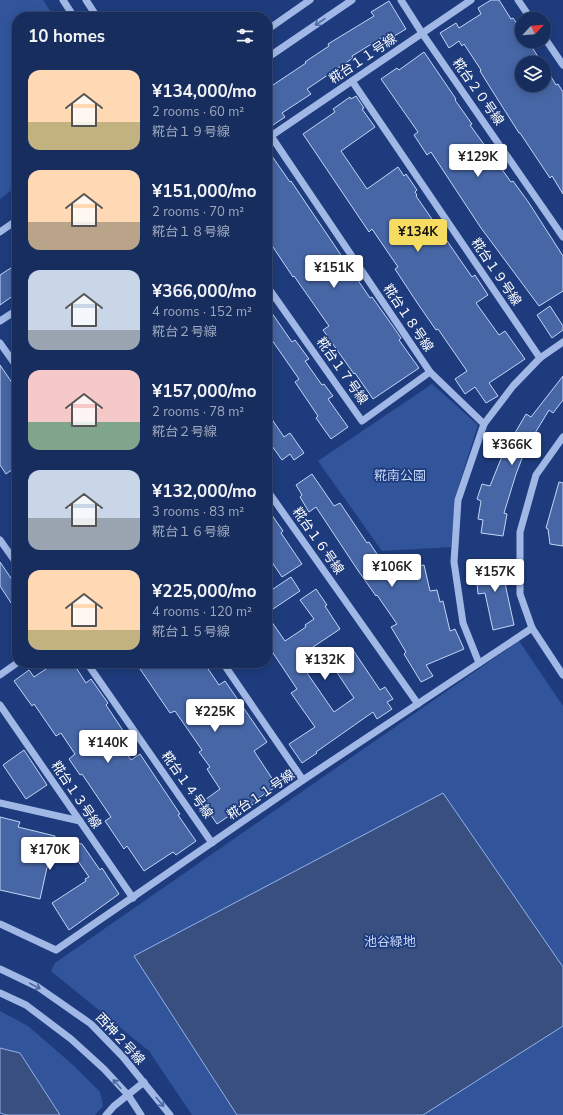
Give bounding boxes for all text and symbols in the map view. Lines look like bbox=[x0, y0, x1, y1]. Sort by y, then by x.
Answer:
north arrow bbox=[515, 12, 551, 48]
map controls bbox=[515, 12, 551, 92]
one-way arrow bbox=[315, 18, 326, 26]
text: 10 homes bbox=[28, 25, 105, 48]
icon: filters bbox=[234, 25, 256, 47]
street label: 糀台１１号線 bbox=[326, 30, 400, 88]
street label: 糀台２０号線 bbox=[448, 55, 508, 129]
button: layers bbox=[515, 56, 551, 92]
text: ¥134,000/mo bbox=[152, 80, 257, 103]
icon: home bbox=[60, 86, 108, 134]
text: 2 rooms · 60 m² bbox=[152, 103, 244, 121]
text: 糀台１９号線 bbox=[152, 123, 230, 141]
pin: ¥129K bbox=[450, 144, 506, 178]
text: ¥129K bbox=[458, 148, 498, 166]
text: ¥151,000/mo bbox=[152, 180, 257, 203]
icon: home bbox=[60, 186, 108, 234]
text: 2 rooms · 70 m² bbox=[152, 203, 244, 221]
pin: ¥134K bbox=[390, 219, 446, 253]
text: 糀台１８号線 bbox=[152, 223, 230, 241]
text: ¥134K bbox=[398, 223, 438, 241]
street label: 糀台１９号線 bbox=[467, 235, 525, 309]
pin: ¥151K bbox=[306, 255, 362, 289]
text: ¥151K bbox=[314, 259, 354, 277]
text: ¥366,000/mo bbox=[152, 280, 257, 303]
street label: 糀台１８号線 bbox=[379, 281, 437, 355]
icon: home bbox=[60, 286, 108, 334]
text: 4 rooms · 152 m² bbox=[152, 303, 252, 321]
text: 糀台２号線 bbox=[152, 323, 217, 341]
street label: 糀台１７号線 bbox=[312, 334, 372, 408]
text: ¥157,000/mo bbox=[152, 380, 257, 403]
icon: home bbox=[60, 386, 108, 434]
text: 2 rooms · 78 m² bbox=[152, 403, 244, 421]
text: 糀台２号線 bbox=[152, 423, 217, 441]
pin: ¥366K bbox=[484, 432, 540, 466]
text: ¥366K bbox=[492, 436, 532, 454]
park label: 糀南公園 bbox=[374, 467, 426, 485]
text: ¥132,000/mo bbox=[152, 480, 257, 503]
icon: home bbox=[60, 486, 108, 534]
text: 3 rooms · 83 m² bbox=[152, 503, 244, 521]
street label: 糀台１６号線 bbox=[288, 504, 348, 578]
text: 糀台１６号線 bbox=[152, 523, 230, 541]
pin: ¥106K bbox=[364, 554, 420, 588]
text: ¥106K bbox=[372, 558, 412, 576]
pin: ¥157K bbox=[467, 559, 523, 593]
text: ¥157K bbox=[475, 563, 515, 581]
text: ¥225,000/mo bbox=[152, 580, 257, 603]
icon: home bbox=[60, 586, 108, 634]
text: 4 rooms · 120 m² bbox=[152, 603, 252, 621]
text: 糀台１５号線 bbox=[152, 623, 230, 641]
pin: ¥132K bbox=[297, 647, 353, 681]
text: ¥132K bbox=[305, 651, 345, 669]
pin: ¥225K bbox=[187, 699, 243, 733]
text: ¥225K bbox=[195, 703, 235, 721]
pin: ¥140K bbox=[80, 730, 136, 764]
text: ¥140K bbox=[88, 734, 128, 752]
street label: 糀台１４号線 bbox=[157, 748, 217, 822]
street label: 糀台１３号線 bbox=[47, 758, 105, 832]
street label: 糀台１１号線 bbox=[224, 766, 298, 824]
pin: ¥170K bbox=[22, 837, 78, 871]
text: ¥170K bbox=[30, 841, 70, 859]
park label: 池谷緑地 bbox=[364, 933, 416, 951]
one-way arrow bbox=[29, 983, 41, 990]
street label: 西神２号線 bbox=[91, 1009, 149, 1069]
one-way arrow bbox=[113, 1079, 122, 1089]
one-way arrow bbox=[156, 1096, 165, 1107]

